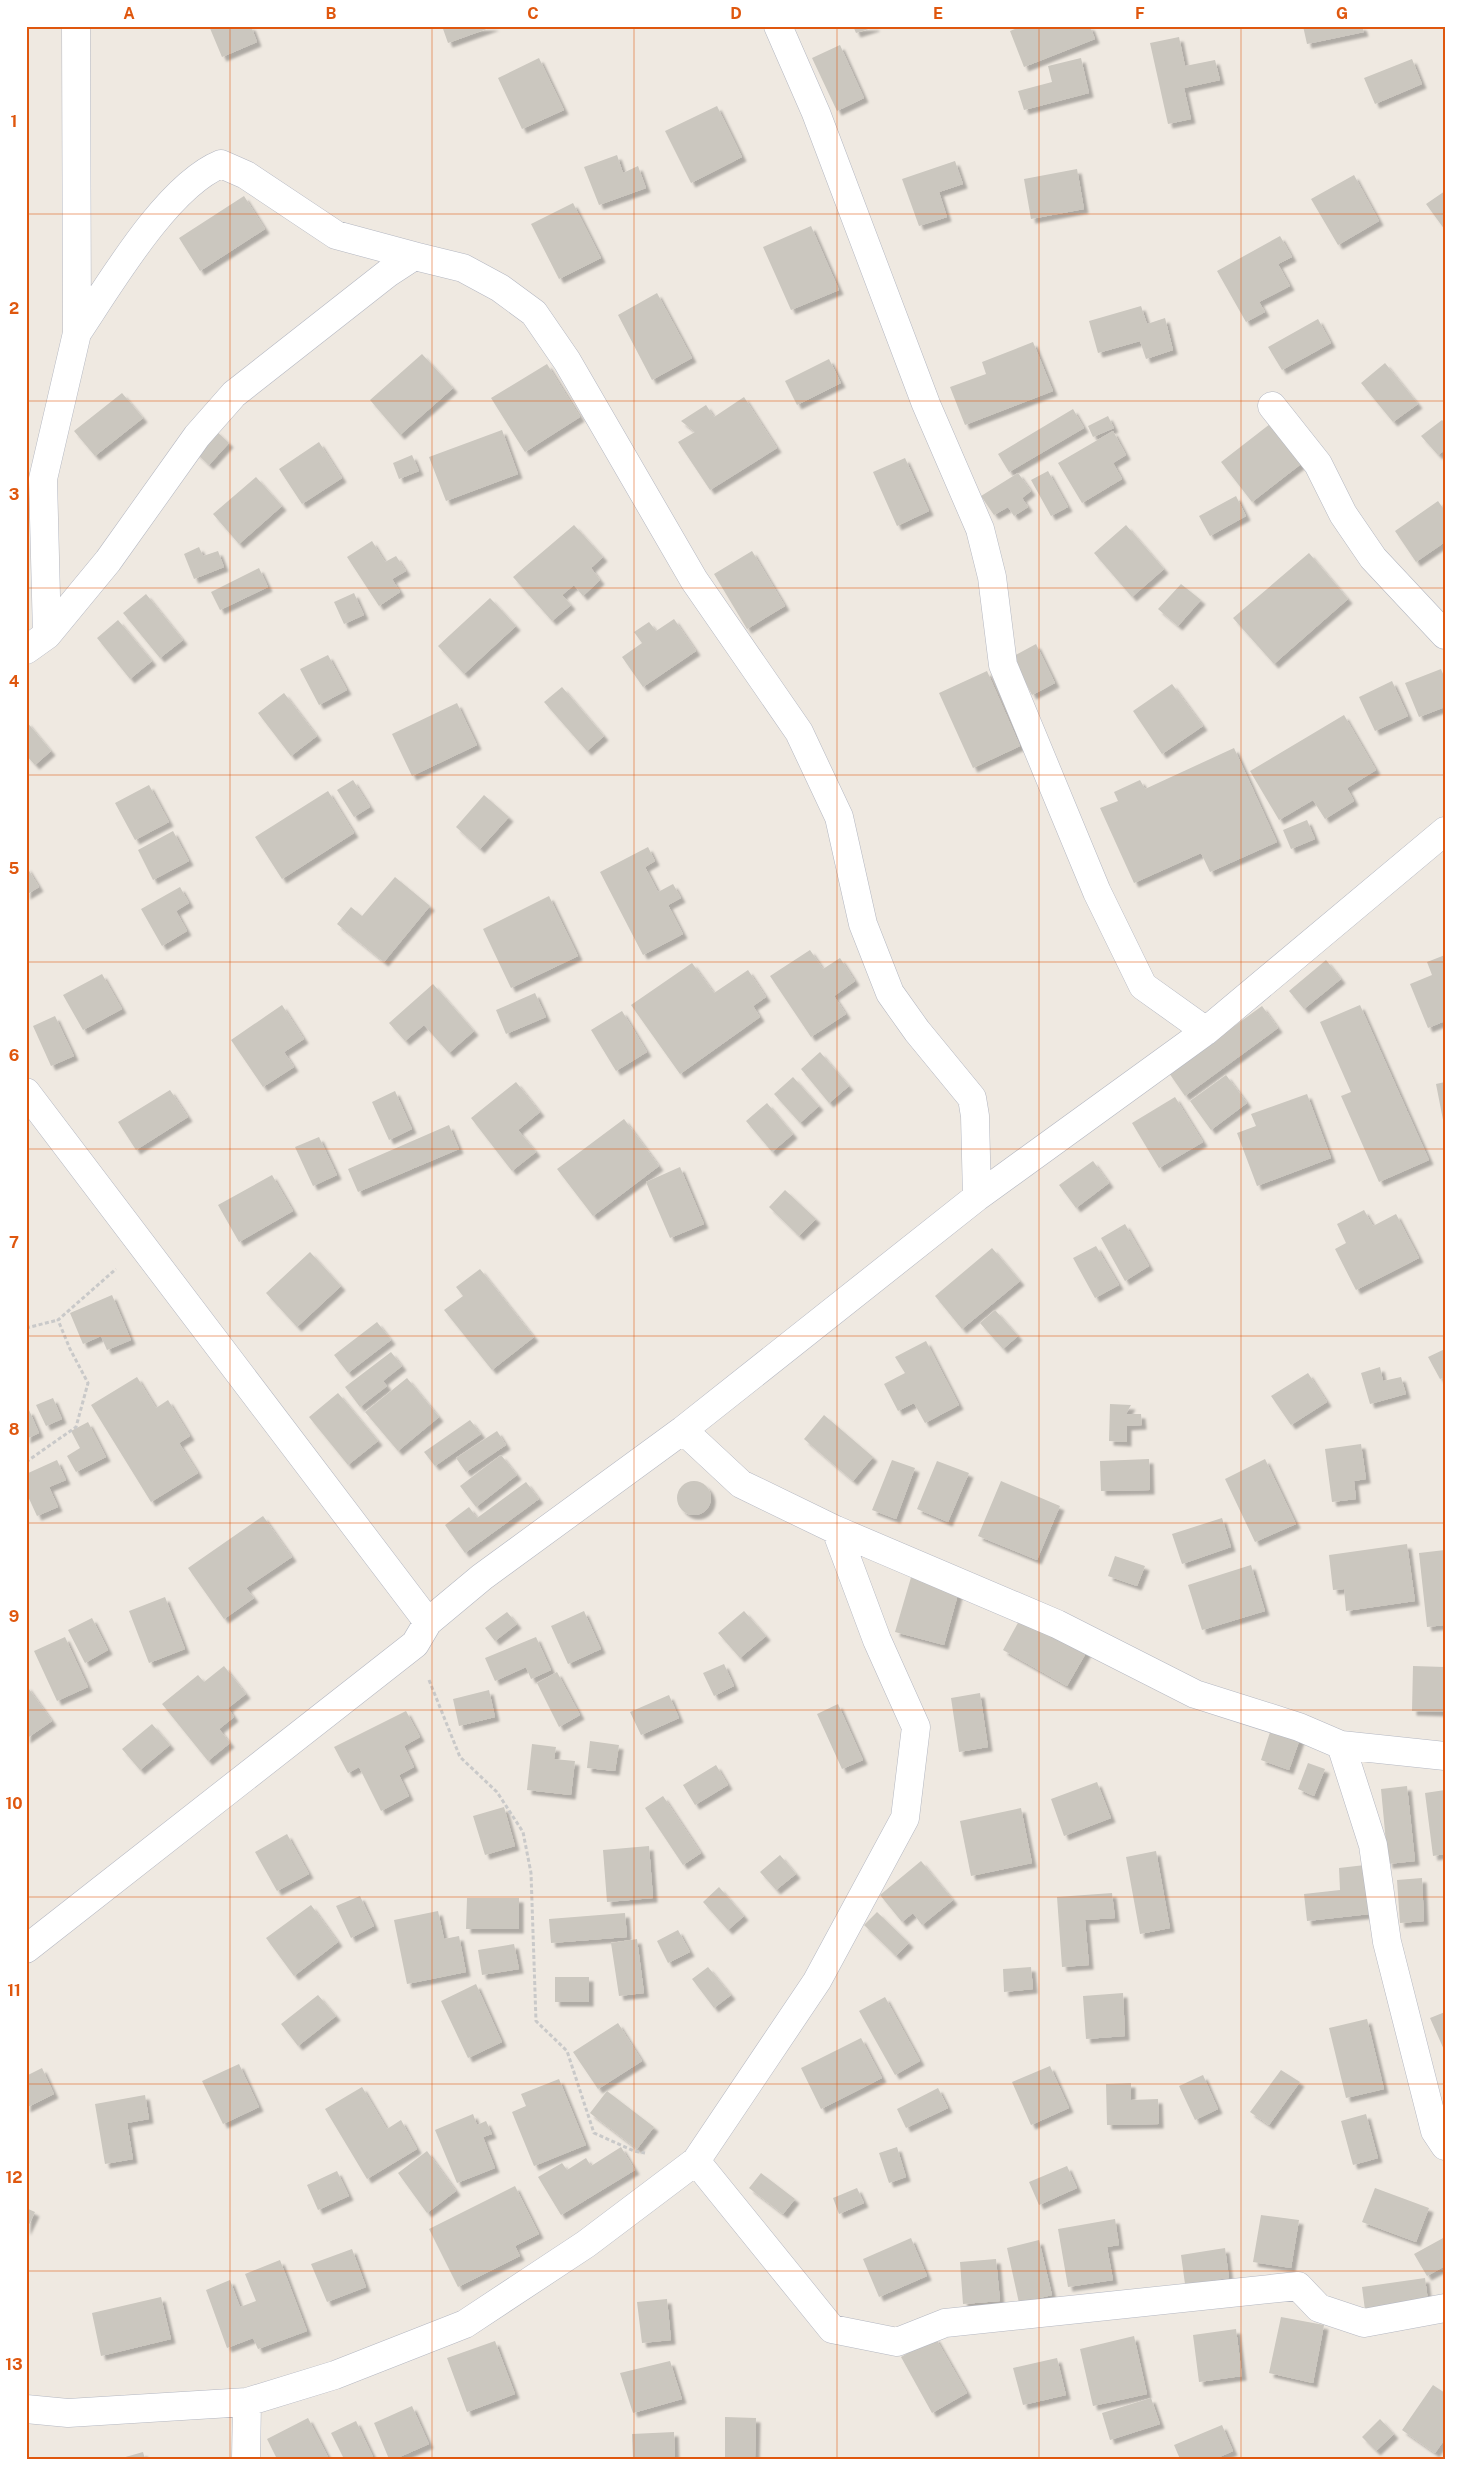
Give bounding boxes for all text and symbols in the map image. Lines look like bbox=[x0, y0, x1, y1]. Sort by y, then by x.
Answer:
text: A bbox=[123, 4, 135, 23]
text: B bbox=[326, 4, 337, 23]
text: C bbox=[527, 4, 539, 23]
text: D bbox=[730, 4, 742, 23]
text: E bbox=[933, 4, 943, 23]
text: F bbox=[1135, 4, 1145, 23]
text: G bbox=[1336, 4, 1348, 23]
text: 1 bbox=[11, 112, 17, 131]
text: 2 bbox=[9, 299, 19, 318]
text: 3 bbox=[9, 485, 19, 504]
text: 4 bbox=[9, 672, 20, 691]
text: 5 bbox=[9, 859, 20, 878]
text: 6 bbox=[9, 1046, 19, 1065]
text: 7 bbox=[9, 1233, 19, 1252]
text: 8 bbox=[9, 1420, 20, 1439]
text: 9 bbox=[9, 1607, 19, 1626]
text: 10 bbox=[5, 1794, 23, 1813]
text: 11 bbox=[7, 1981, 21, 2000]
text: 12 bbox=[5, 2168, 23, 2187]
text: 13 bbox=[5, 2355, 23, 2374]

